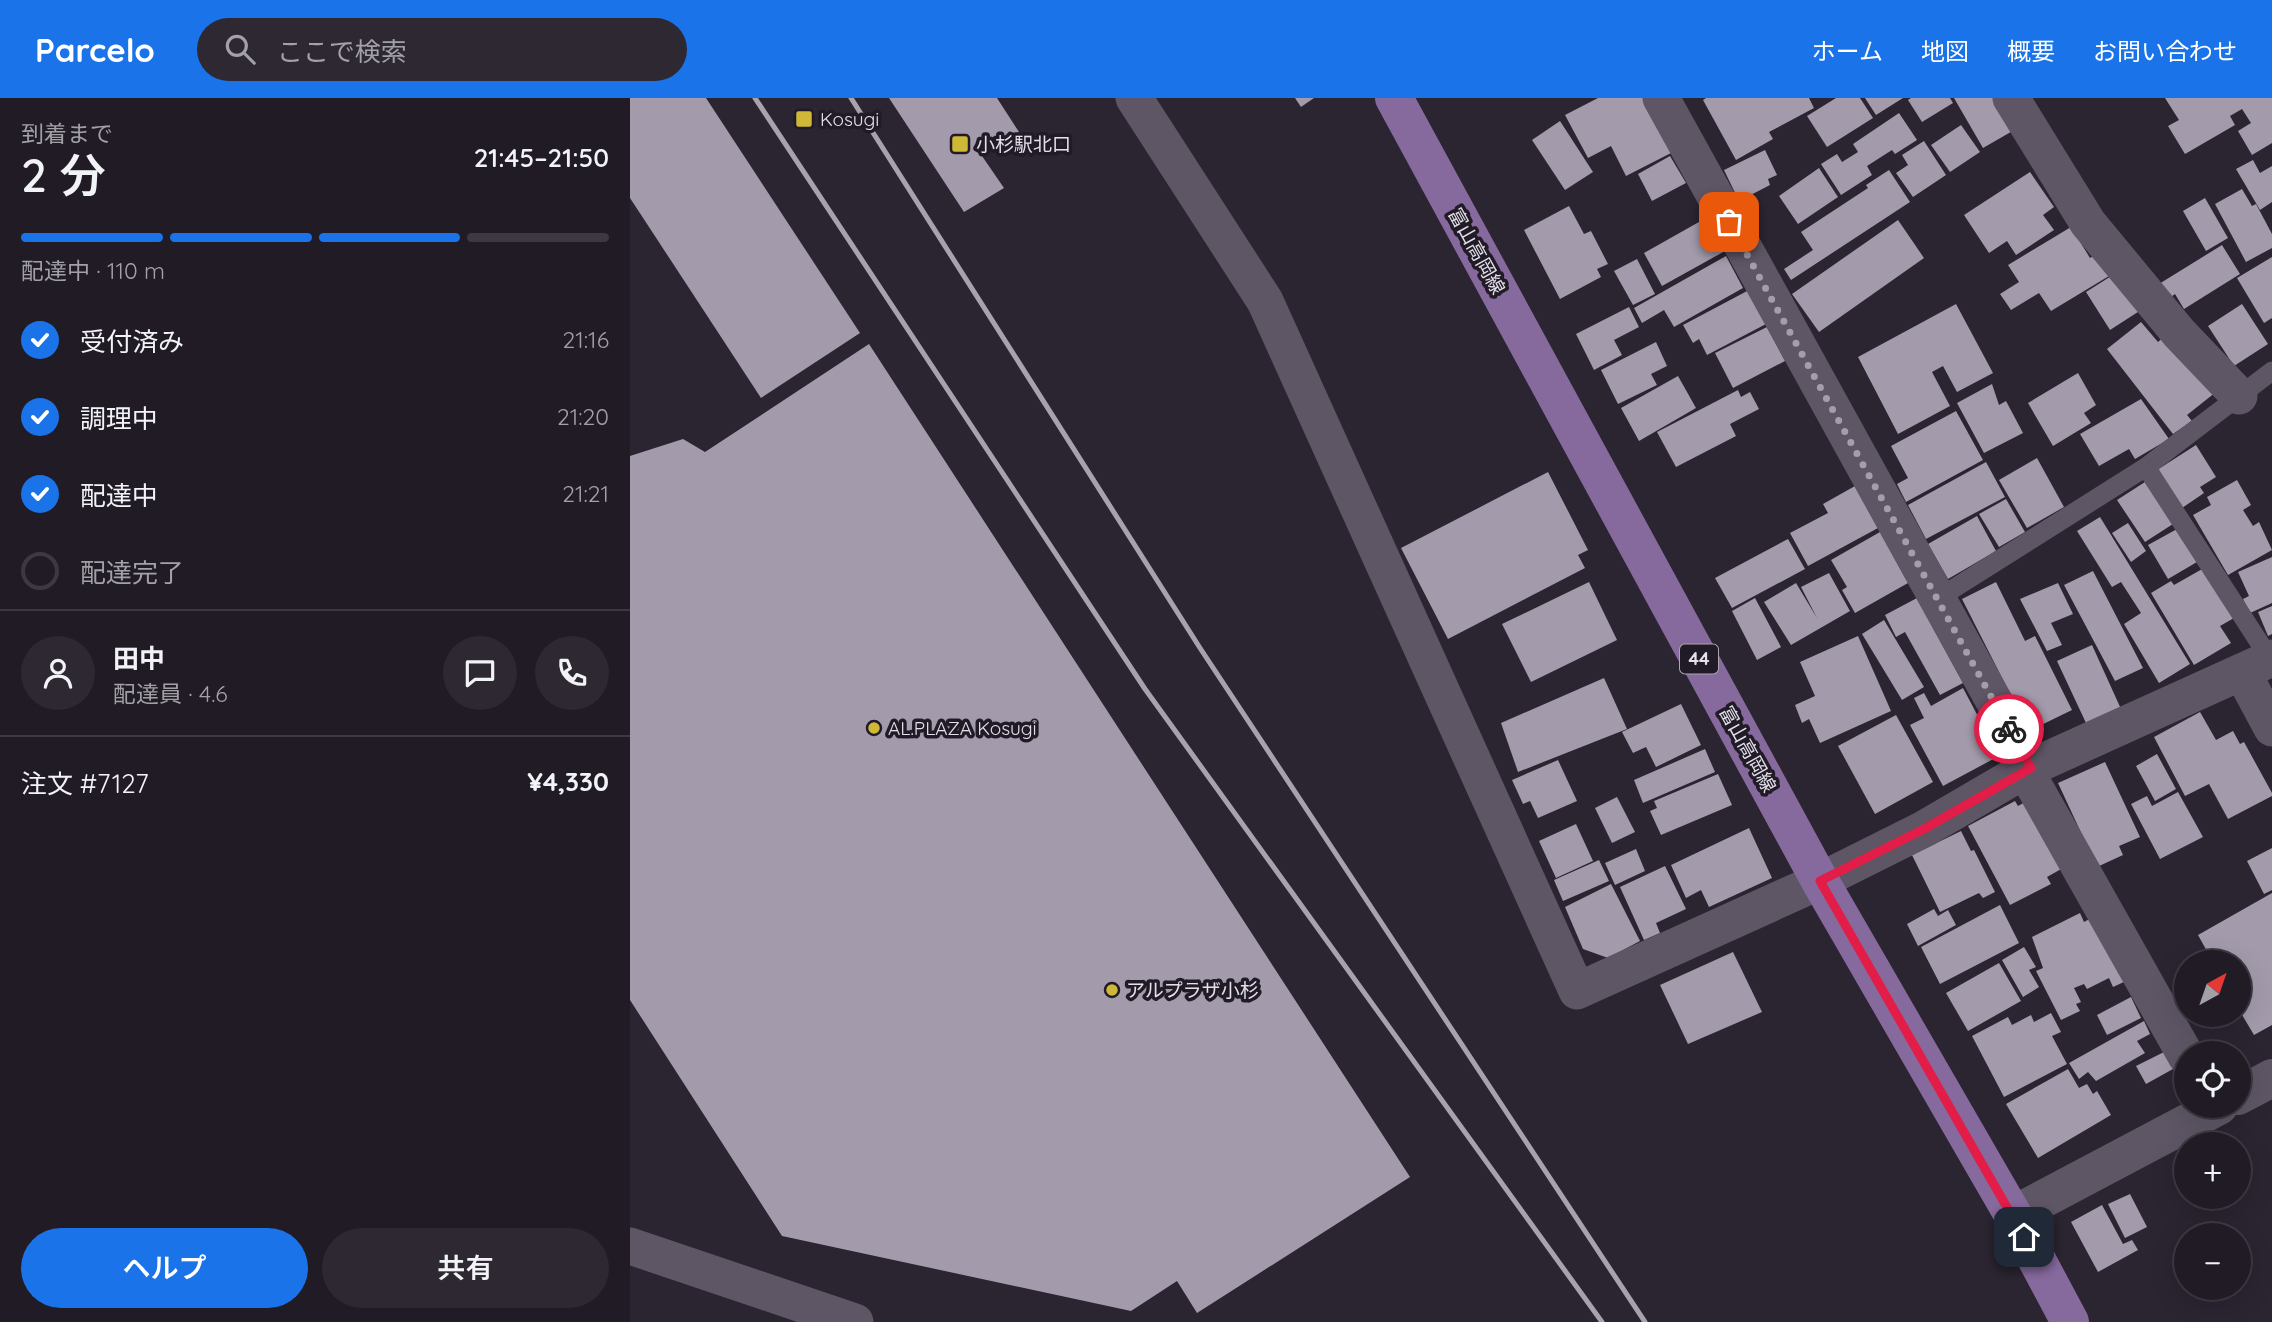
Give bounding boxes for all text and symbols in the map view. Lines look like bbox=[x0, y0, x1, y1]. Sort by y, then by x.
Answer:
search box bbox=[197, 18, 687, 81]
text: Parcelo bbox=[35, 29, 155, 70]
icon: search bbox=[221, 30, 259, 68]
text: ここで検索 bbox=[277, 35, 407, 68]
text: ホーム bbox=[1812, 36, 1883, 66]
text: 地図 bbox=[1921, 36, 1969, 66]
text: 概要 bbox=[2007, 36, 2055, 66]
text: お問い合わせ bbox=[2093, 36, 2237, 66]
place label: Kosugi bbox=[820, 107, 879, 131]
marker: Kosugi bbox=[794, 109, 814, 129]
text: 到着まで bbox=[21, 119, 113, 148]
place label: 小杉駅北口 bbox=[976, 132, 1071, 156]
marker: 小杉駅北口 bbox=[950, 134, 970, 154]
text: 21:45–21:50 bbox=[474, 141, 609, 174]
text: 2 分 bbox=[21, 146, 106, 204]
pin bbox=[1699, 192, 1759, 252]
icon: bag bbox=[1710, 203, 1748, 241]
street label: 富山高岡線 bbox=[1443, 204, 1511, 298]
text: 配達中 · 110 m bbox=[21, 256, 165, 285]
icon: check bbox=[21, 321, 59, 359]
text: 受付済み bbox=[80, 325, 184, 358]
text: 21:16 bbox=[563, 325, 609, 354]
icon: check bbox=[21, 398, 59, 436]
text: 調理中 bbox=[80, 402, 158, 435]
text: 21:20 bbox=[557, 402, 609, 431]
icon: check bbox=[21, 475, 59, 513]
text: 配達中 bbox=[80, 479, 158, 512]
text: 21:21 bbox=[562, 479, 609, 508]
text: 配達完了 bbox=[80, 556, 184, 589]
button: person bbox=[21, 636, 95, 710]
button: chat bbox=[443, 636, 517, 710]
button: phone bbox=[535, 636, 609, 710]
text: 田中 bbox=[113, 642, 165, 675]
road number: 44 bbox=[1680, 644, 1718, 674]
text: 配達員 · 4.6 bbox=[113, 679, 228, 708]
courier bbox=[1974, 694, 2044, 764]
street label: 富山高岡線 bbox=[1714, 702, 1782, 796]
icon: bike bbox=[1990, 710, 2028, 748]
place label: AL.PLAZA Kosugi bbox=[888, 716, 1037, 740]
marker: AL.PLAZA Kosugi bbox=[866, 720, 882, 736]
text: ¥4,330 bbox=[527, 765, 609, 798]
text: 注文 #7127 bbox=[21, 767, 149, 800]
north arrow bbox=[2174, 950, 2250, 1027]
map controls bbox=[2174, 950, 2251, 1300]
place label: アルプラザ小杉 bbox=[1126, 978, 1259, 1002]
marker: アルプラザ小杉 bbox=[1104, 982, 1120, 998]
button: locate bbox=[2174, 1041, 2251, 1118]
button: + bbox=[2174, 1132, 2251, 1209]
pin bbox=[1994, 1207, 2054, 1267]
icon: home bbox=[2005, 1218, 2043, 1256]
button: − bbox=[2174, 1223, 2251, 1300]
button: ヘルプ bbox=[21, 1228, 308, 1308]
button: 共有 bbox=[322, 1228, 609, 1308]

